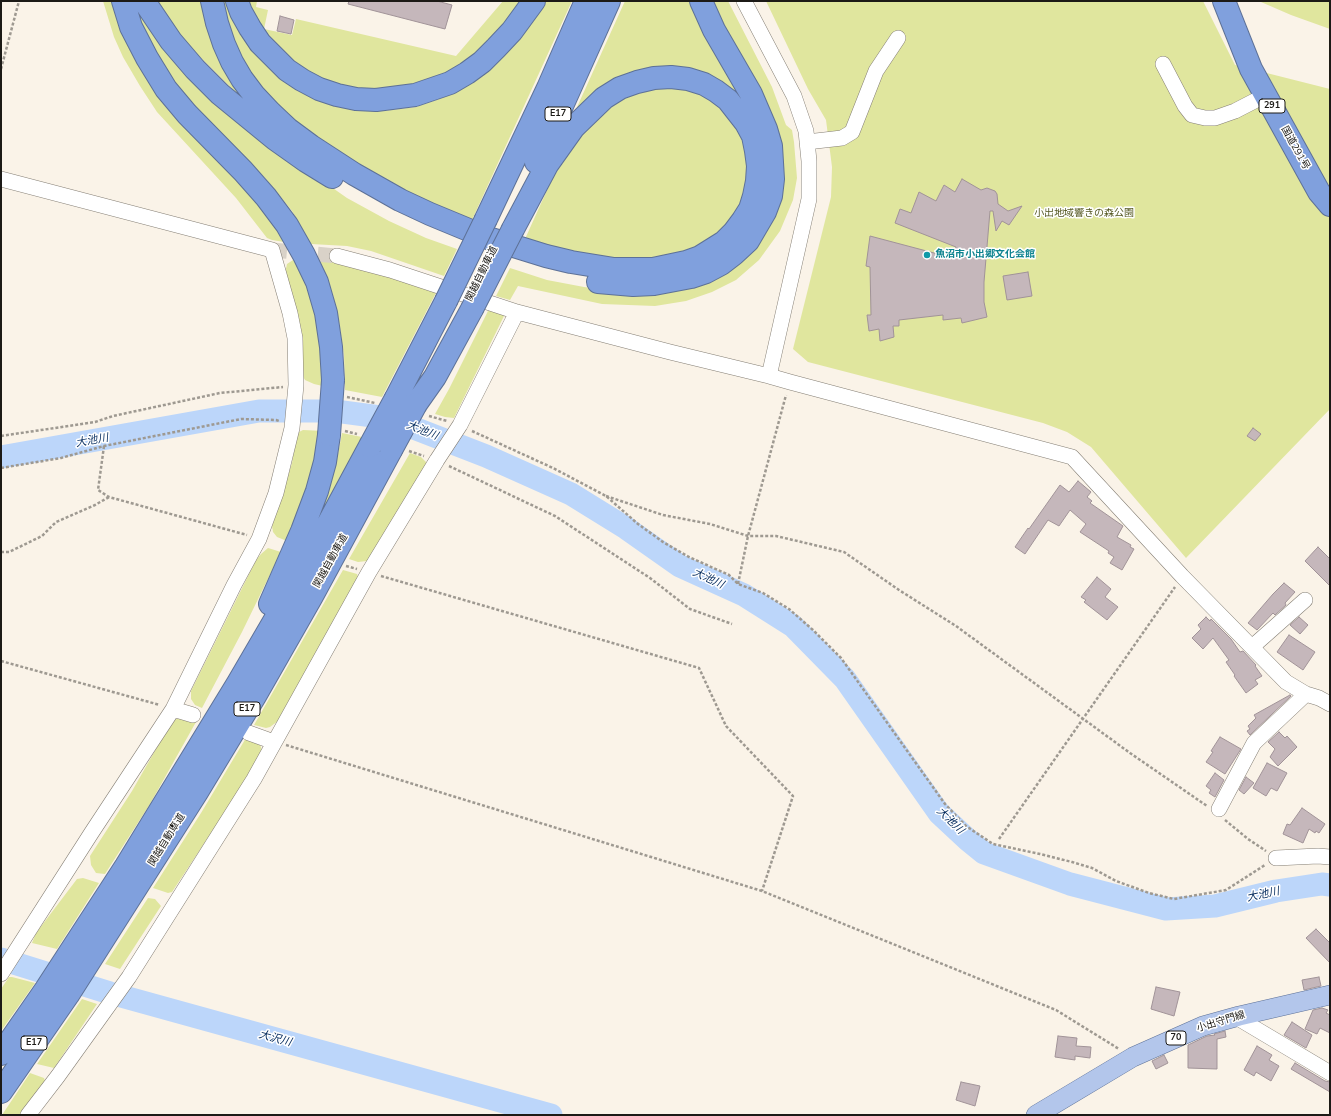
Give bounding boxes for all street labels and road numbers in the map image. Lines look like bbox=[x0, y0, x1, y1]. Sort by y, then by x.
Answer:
road number: 291 bbox=[1259, 99, 1285, 113]
road number: E17 bbox=[545, 107, 571, 121]
street label: 国道291号 bbox=[1278, 124, 1312, 172]
street label: 関越自動車道 bbox=[463, 244, 501, 304]
street label: 関越自動車道 bbox=[311, 532, 351, 590]
road number: E17 bbox=[234, 702, 260, 716]
street label: 関越自動車道 bbox=[146, 811, 188, 869]
street label: 小出守門線 bbox=[1195, 1009, 1247, 1035]
road number: 70 bbox=[1166, 1031, 1186, 1045]
road number: E17 bbox=[21, 1036, 47, 1050]

